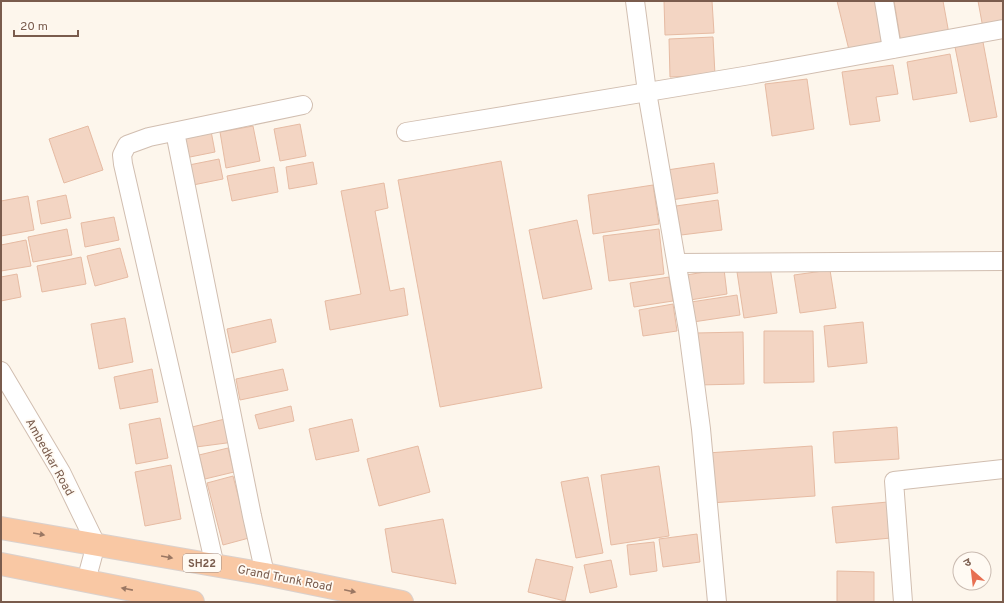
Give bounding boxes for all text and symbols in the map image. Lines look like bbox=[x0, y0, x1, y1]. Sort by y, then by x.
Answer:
scale bar bbox=[14, 12, 78, 38]
text: 20 m bbox=[20, 19, 48, 35]
street label: Ambedkar Road bbox=[21, 416, 77, 499]
one-way arrow bbox=[33, 532, 46, 538]
north arrow bbox=[952, 551, 992, 591]
one-way arrow bbox=[161, 554, 174, 560]
road number: SH22 bbox=[183, 554, 221, 572]
text: उ bbox=[962, 555, 974, 571]
street label: Grand Trunk Road bbox=[236, 562, 334, 596]
one-way arrow bbox=[121, 586, 134, 592]
one-way arrow bbox=[344, 589, 356, 595]

